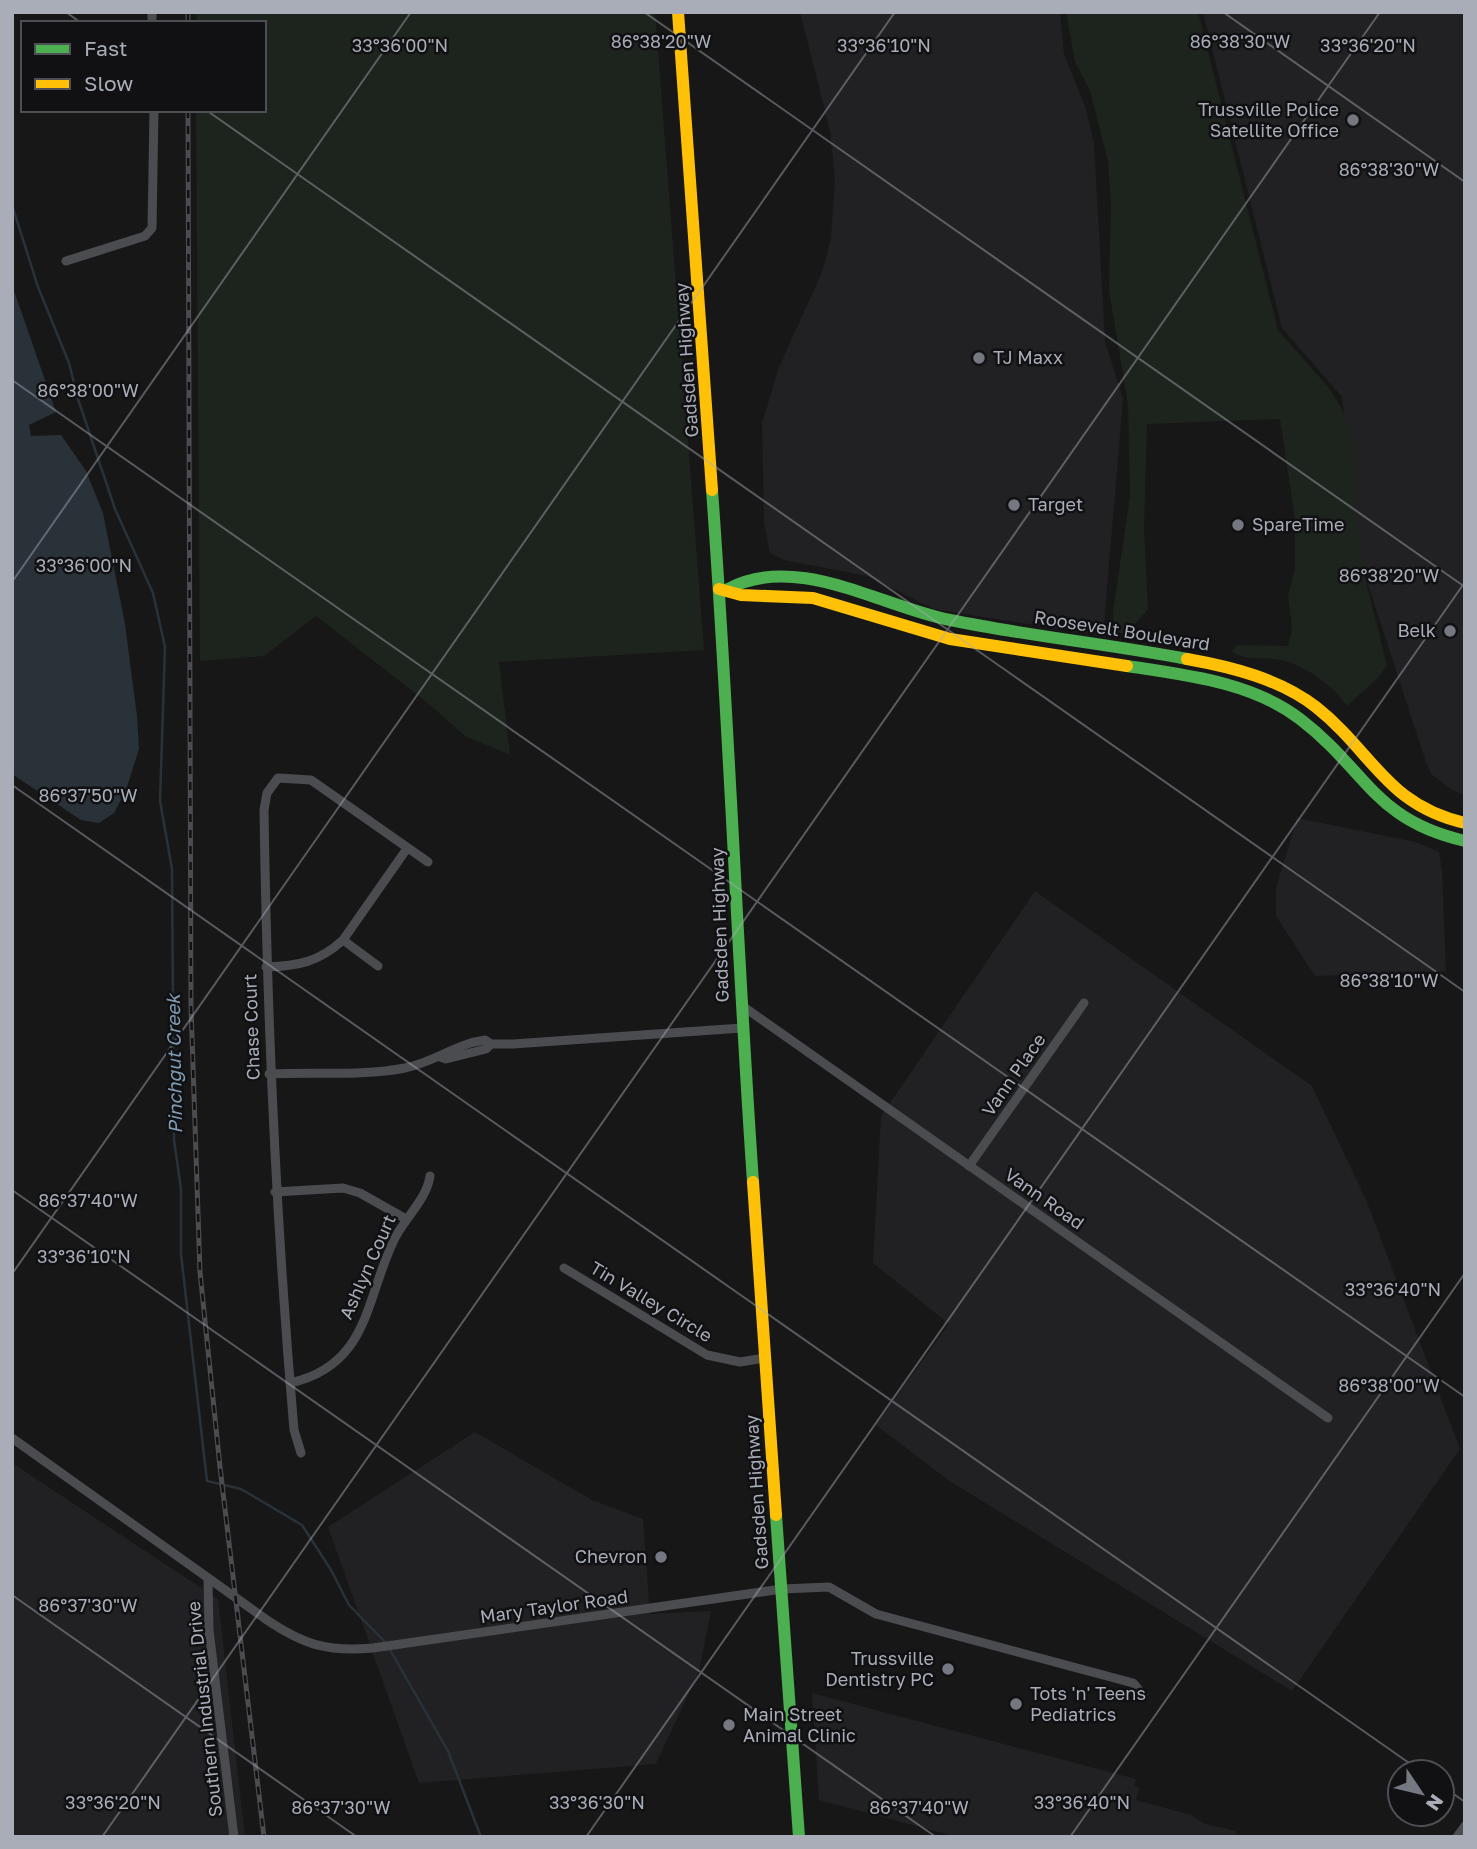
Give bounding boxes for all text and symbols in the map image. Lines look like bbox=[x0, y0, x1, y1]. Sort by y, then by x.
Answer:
legend bbox=[21, 21, 266, 112]
text: 86°38'20"W bbox=[611, 30, 711, 52]
text: 86°38'30"W bbox=[1190, 30, 1290, 52]
text: 33°36'00"N bbox=[352, 34, 448, 56]
text: 33°36'10"N bbox=[837, 34, 931, 56]
text: 33°36'20"N bbox=[1320, 34, 1416, 56]
text: Fast bbox=[84, 35, 127, 61]
text: Slow bbox=[84, 70, 133, 96]
place label: Trussville Police Satellite Office bbox=[1198, 98, 1339, 141]
marker: Trussville Police Satellite Office bbox=[1345, 112, 1361, 128]
text: 86°38'30"W bbox=[1339, 158, 1439, 180]
street label: Gadsden Highway bbox=[670, 282, 702, 438]
place label: TJ Maxx bbox=[993, 346, 1063, 368]
marker: TJ Maxx bbox=[971, 350, 987, 366]
text: 86°38'00"W bbox=[37, 379, 139, 401]
place label: Target bbox=[1028, 493, 1083, 515]
marker: Target bbox=[1006, 497, 1022, 513]
place label: SpareTime bbox=[1252, 513, 1344, 535]
marker: SpareTime bbox=[1230, 517, 1246, 533]
text: 33°36'00"N bbox=[36, 554, 132, 576]
text: 86°38'20"W bbox=[1339, 564, 1439, 586]
street label: Roosevelt Boulevard bbox=[1033, 605, 1212, 655]
place label: Belk bbox=[1398, 619, 1436, 641]
marker: Belk bbox=[1442, 623, 1458, 639]
text: 86°37'50"W bbox=[38, 784, 138, 806]
street label: Gadsden Highway bbox=[705, 847, 733, 1003]
text: 86°38'10"W bbox=[1340, 969, 1438, 991]
street label: Chase Court bbox=[238, 973, 264, 1081]
water label: Pinchgut Creek bbox=[161, 992, 186, 1134]
street label: Vann Place bbox=[977, 1029, 1050, 1120]
street label: Vann Road bbox=[1001, 1163, 1089, 1234]
text: 86°37'40"W bbox=[38, 1189, 138, 1211]
street label: Ashlyn Court bbox=[334, 1211, 400, 1322]
text: 33°36'10"N bbox=[37, 1245, 131, 1267]
street label: Tin Valley Circle bbox=[587, 1256, 717, 1346]
text: 33°36'40"N bbox=[1345, 1278, 1441, 1300]
text: 86°38'00"W bbox=[1338, 1374, 1440, 1396]
street label: Gadsden Highway bbox=[740, 1414, 772, 1570]
place label: Chevron bbox=[575, 1545, 647, 1567]
marker: Chevron bbox=[653, 1549, 669, 1565]
street label: Mary Taylor Road bbox=[478, 1585, 629, 1627]
text: 86°37'30"W bbox=[38, 1594, 138, 1616]
street label: Southern Industrial Drive bbox=[182, 1600, 226, 1818]
place label: Trussville Dentistry PC bbox=[825, 1647, 934, 1690]
marker: Trussville Dentistry PC bbox=[940, 1661, 956, 1677]
place label: Tots 'n' Teens Pediatrics bbox=[1030, 1682, 1146, 1725]
marker: Tots 'n' Teens Pediatrics bbox=[1008, 1696, 1024, 1712]
place label: Main Street Animal Clinic bbox=[743, 1703, 856, 1746]
marker: Main Street Animal Clinic bbox=[721, 1717, 737, 1733]
north arrow bbox=[1386, 1758, 1456, 1828]
text: 33°36'20"N bbox=[65, 1791, 161, 1813]
text: 33°36'30"N bbox=[549, 1791, 645, 1813]
text: 33°36'40"N bbox=[1034, 1791, 1130, 1813]
text: N bbox=[1422, 1791, 1449, 1816]
text: 86°37'30"W bbox=[291, 1796, 391, 1818]
text: 86°37'40"W bbox=[869, 1796, 969, 1818]

